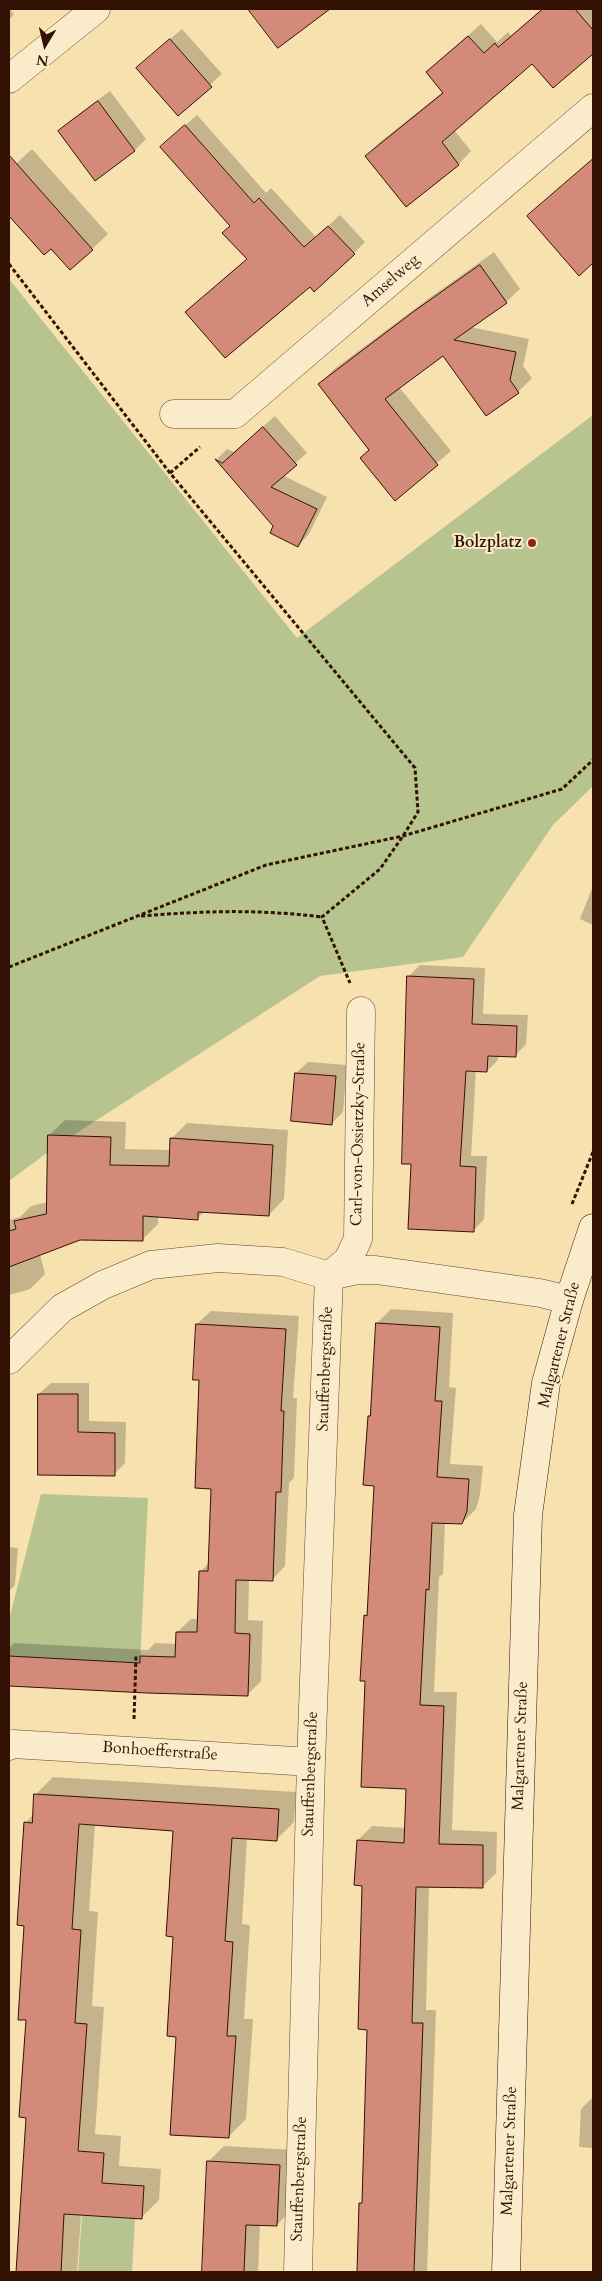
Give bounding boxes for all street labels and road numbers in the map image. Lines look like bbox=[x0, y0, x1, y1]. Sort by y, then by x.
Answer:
street label: Amselweg bbox=[358, 251, 424, 311]
street label: Carl-von-Ossietzky-Straße bbox=[348, 1042, 370, 1226]
street label: Malgartener Straße bbox=[535, 1280, 585, 1410]
street label: Stauffenbergstraße bbox=[314, 1306, 338, 1432]
street label: Malgartener Straße bbox=[509, 1681, 533, 1811]
street label: Stauffenbergstraße bbox=[299, 1711, 323, 1837]
street label: Bonhoefferstraße bbox=[101, 1738, 219, 1766]
street label: Malgartener Straße bbox=[498, 2086, 522, 2216]
street label: Stauffenbergstraße bbox=[288, 2116, 312, 2242]

